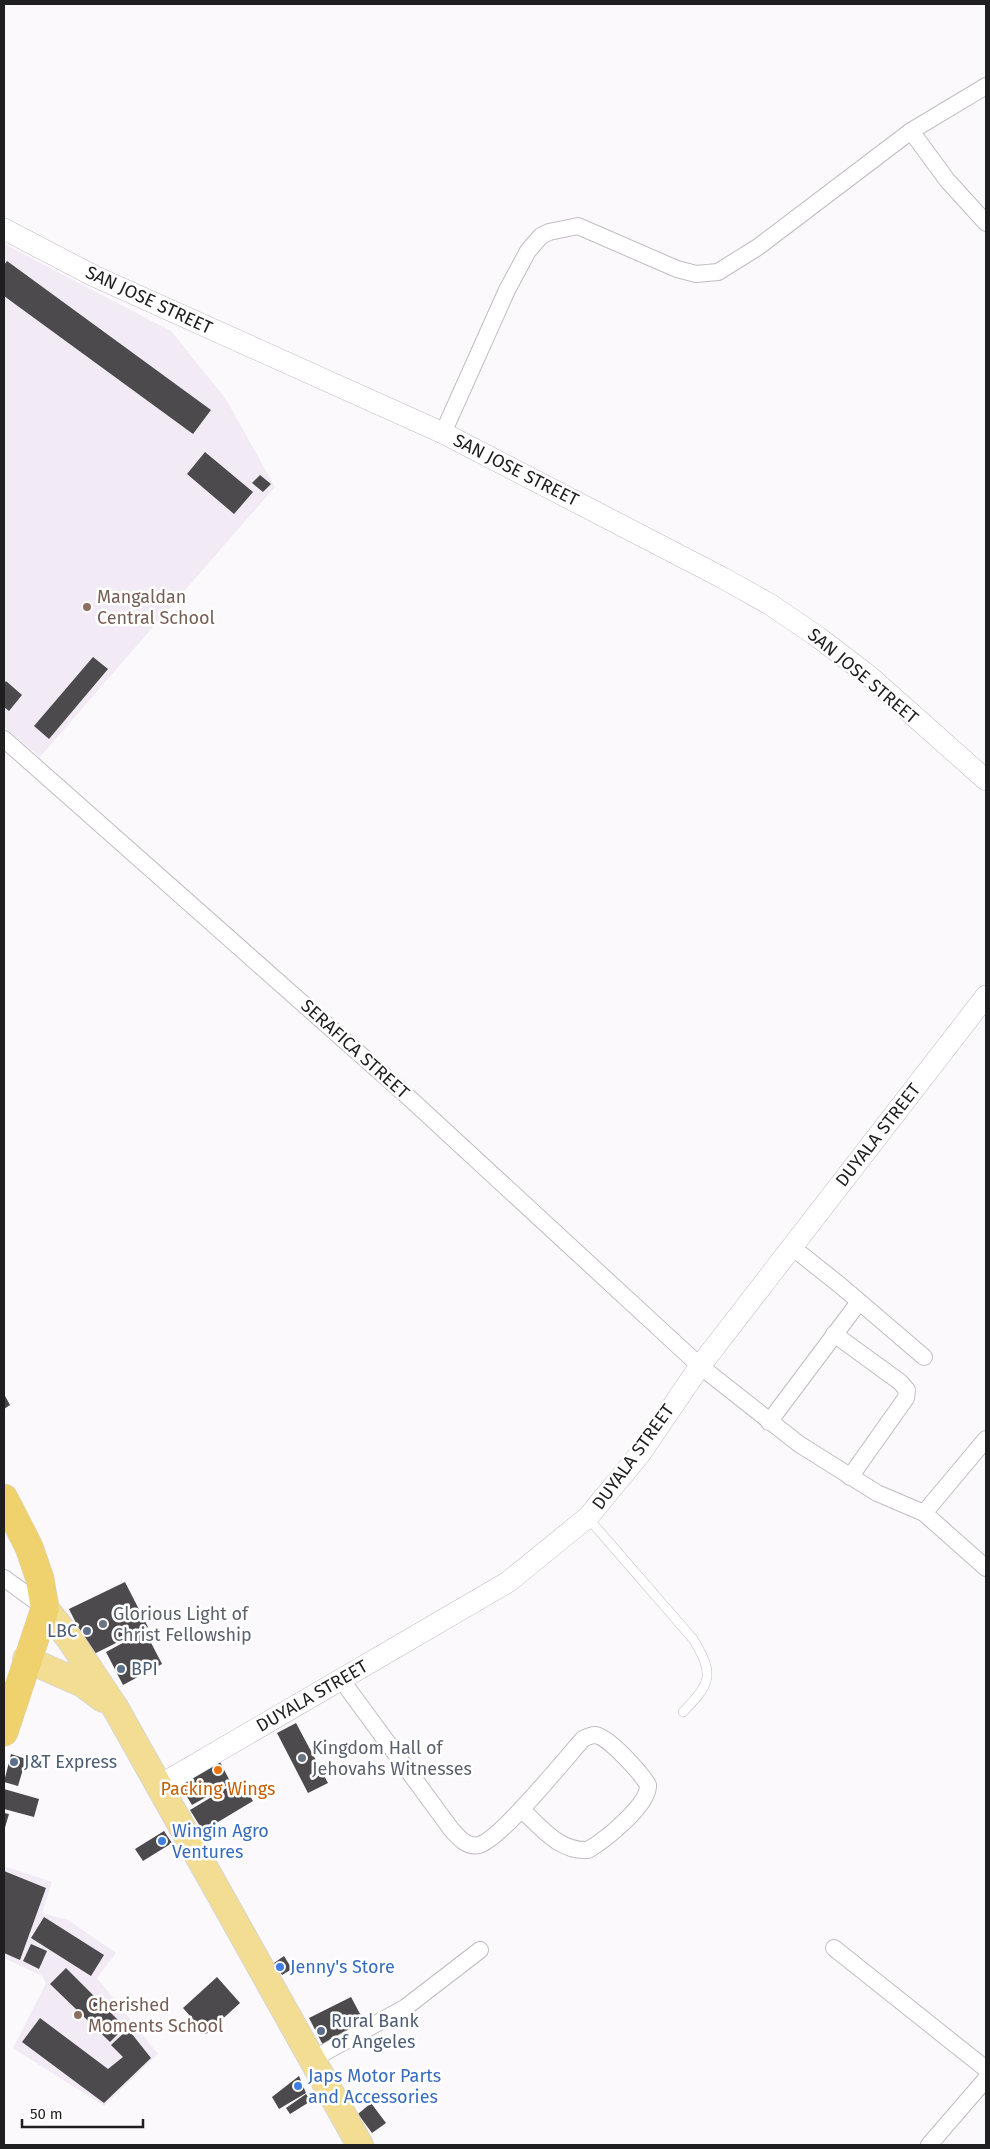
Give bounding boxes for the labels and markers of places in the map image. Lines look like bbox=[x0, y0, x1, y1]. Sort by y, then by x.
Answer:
place label: Mangaldan Central School bbox=[97, 586, 215, 629]
marker: Mangaldan Central School bbox=[81, 601, 93, 613]
place label: Glorious Light of Christ Fellowship bbox=[113, 1603, 252, 1646]
marker: Glorious Light of Christ Fellowship bbox=[97, 1618, 109, 1630]
place label: LBC bbox=[47, 1620, 77, 1642]
marker: LBC bbox=[81, 1625, 93, 1637]
place label: BPI bbox=[131, 1658, 158, 1680]
marker: BPI bbox=[115, 1663, 127, 1675]
place label: Kingdom Hall of Jehovahs Witnesses bbox=[312, 1737, 472, 1780]
place label: J&T Express bbox=[24, 1751, 117, 1773]
marker: Kingdom Hall of Jehovahs Witnesses bbox=[296, 1752, 308, 1764]
marker: J&T Express bbox=[8, 1756, 20, 1768]
marker: Packing Wings bbox=[212, 1764, 224, 1776]
place label: Packing Wings bbox=[161, 1778, 275, 1800]
place label: Wingin Agro Ventures bbox=[172, 1820, 269, 1863]
marker: Wingin Agro Ventures bbox=[156, 1835, 168, 1847]
place label: Jenny's Store bbox=[290, 1956, 395, 1978]
marker: Jenny's Store bbox=[274, 1961, 286, 1973]
place label: Cherished Moments School bbox=[88, 1994, 223, 2037]
marker: Cherished Moments School bbox=[72, 2009, 84, 2021]
place label: Rural Bank of Angeles bbox=[331, 2010, 420, 2053]
marker: Rural Bank of Angeles bbox=[315, 2025, 327, 2037]
place label: Japs Motor Parts and Accessories bbox=[308, 2065, 441, 2108]
marker: Japs Motor Parts and Accessories bbox=[292, 2080, 304, 2092]

